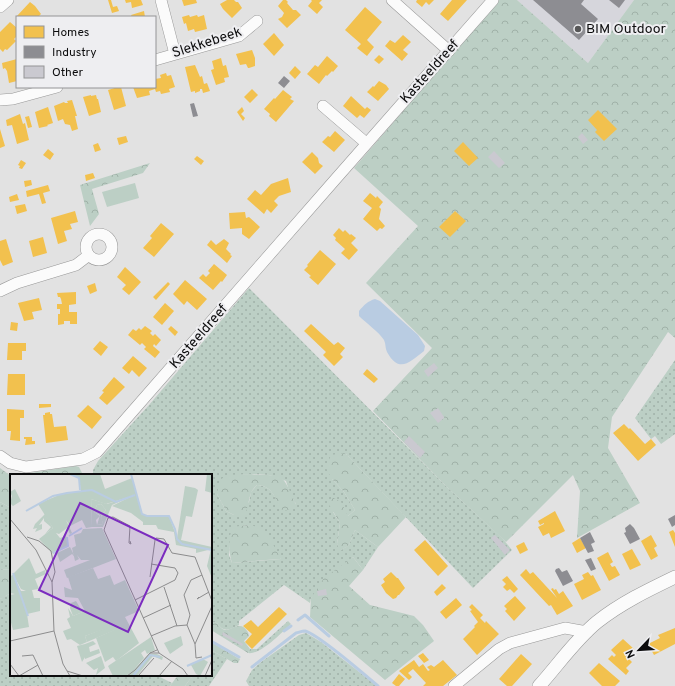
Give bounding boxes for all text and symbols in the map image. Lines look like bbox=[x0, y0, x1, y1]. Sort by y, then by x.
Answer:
legend bbox=[16, 16, 156, 88]
place label: BIM Outdoor bbox=[586, 21, 666, 38]
street label: Slekkebeek bbox=[170, 24, 244, 62]
marker: BIM Outdoor bbox=[573, 24, 583, 34]
text: Homes bbox=[52, 25, 89, 41]
street label: Kasteeldreef bbox=[397, 36, 463, 107]
text: Industry bbox=[52, 45, 97, 61]
text: Other bbox=[52, 65, 84, 81]
street label: Kasteeldreef bbox=[166, 301, 232, 373]
inset map bbox=[10, 474, 212, 676]
north arrow bbox=[619, 630, 659, 670]
text: N bbox=[623, 647, 639, 660]

